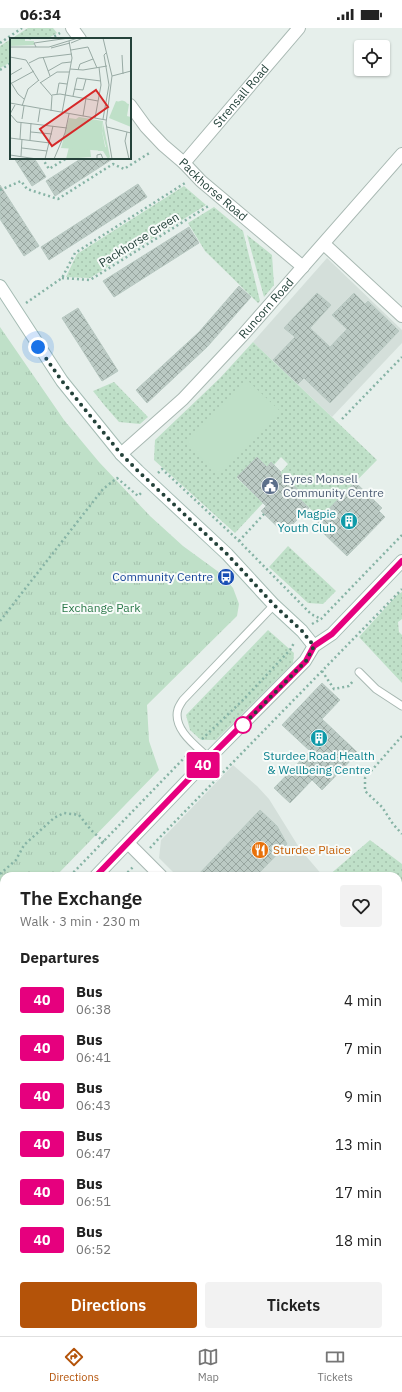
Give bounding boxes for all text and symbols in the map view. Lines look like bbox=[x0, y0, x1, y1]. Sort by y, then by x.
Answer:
text: 06:34 bbox=[20, 5, 61, 24]
inset map bbox=[10, 38, 131, 159]
map controls bbox=[354, 40, 390, 76]
button: locate bbox=[354, 40, 390, 76]
street label: Strensall Road bbox=[210, 61, 272, 130]
street label: Packhorse Road bbox=[176, 154, 251, 224]
street label: Packhorse Green bbox=[96, 209, 182, 270]
street label: Runcorn Road bbox=[235, 275, 297, 341]
your location bbox=[28, 337, 48, 357]
place label: Eyres Monsell Community Centre bbox=[283, 471, 384, 500]
public building icon: Eyres Monsell Community Centre bbox=[260, 476, 280, 496]
place label: Magpie Youth Club bbox=[278, 506, 336, 535]
building icon: Magpie Youth Club bbox=[339, 511, 359, 531]
bus stop icon: Community Centre bbox=[216, 567, 236, 587]
place label: Community Centre bbox=[112, 569, 213, 584]
park label: Exchange Park bbox=[62, 600, 141, 615]
unlabelled marker bbox=[234, 716, 252, 734]
building icon: Sturdee Road Health & Wellbeing Centre bbox=[309, 728, 329, 748]
place label: Sturdee Road Health & Wellbeing Centre bbox=[263, 748, 375, 777]
line badge: 40 bbox=[185, 752, 221, 778]
text: 40 bbox=[195, 756, 211, 774]
restaurant icon: Sturdee Plaice bbox=[250, 840, 270, 860]
place label: Sturdee Plaice bbox=[273, 842, 351, 857]
button: heart bbox=[340, 885, 382, 927]
text: The Exchange bbox=[20, 886, 142, 910]
text: Walk · 3 min · 230 m bbox=[20, 913, 140, 930]
text: Departures bbox=[20, 948, 99, 967]
text: Bus bbox=[76, 982, 103, 1001]
text: 40 bbox=[34, 991, 50, 1009]
text: 4 min bbox=[344, 991, 382, 1010]
text: 06:38 bbox=[76, 1001, 111, 1018]
text: Bus bbox=[76, 1030, 103, 1049]
text: 40 bbox=[34, 1039, 50, 1057]
text: 7 min bbox=[344, 1039, 382, 1058]
text: 06:41 bbox=[76, 1049, 111, 1066]
text: Bus bbox=[76, 1078, 103, 1097]
text: 40 bbox=[34, 1087, 50, 1105]
text: 9 min bbox=[344, 1087, 382, 1106]
text: 06:43 bbox=[76, 1097, 111, 1114]
text: Bus bbox=[76, 1126, 103, 1145]
text: 40 bbox=[34, 1135, 50, 1153]
text: 13 min bbox=[335, 1135, 382, 1154]
text: 06:47 bbox=[76, 1145, 111, 1162]
text: Bus bbox=[76, 1174, 103, 1193]
text: 40 bbox=[34, 1183, 50, 1201]
text: 17 min bbox=[335, 1183, 382, 1202]
text: 06:51 bbox=[76, 1193, 111, 1210]
text: Bus bbox=[76, 1222, 103, 1241]
text: 40 bbox=[34, 1231, 50, 1249]
text: 18 min bbox=[335, 1231, 382, 1250]
text: 06:52 bbox=[76, 1241, 111, 1258]
button: Directions bbox=[20, 1282, 197, 1328]
button: Tickets bbox=[205, 1282, 382, 1328]
tab: Directions bbox=[49, 1346, 99, 1384]
tab: Map bbox=[197, 1346, 219, 1384]
tab: Tickets bbox=[317, 1346, 353, 1384]

